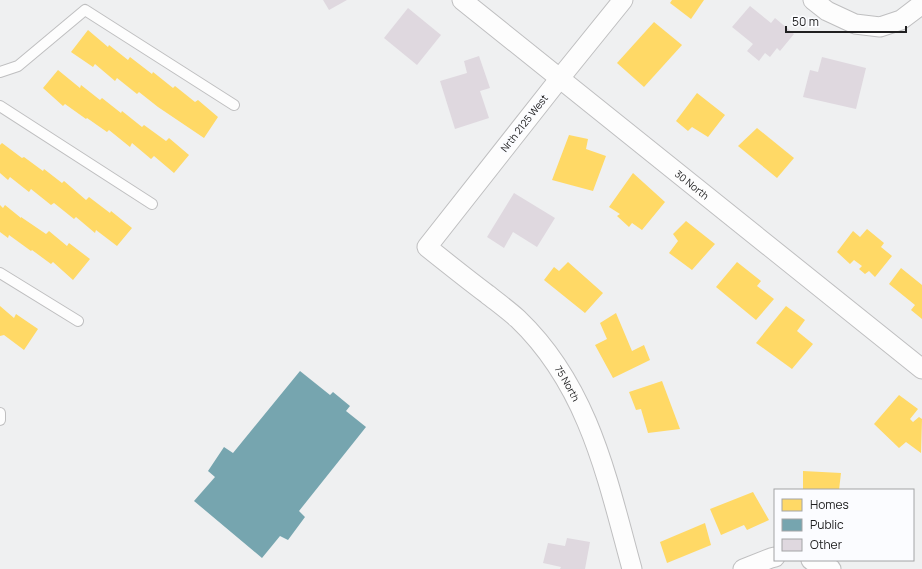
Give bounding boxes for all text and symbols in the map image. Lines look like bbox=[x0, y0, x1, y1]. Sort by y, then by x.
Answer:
scale bar bbox=[786, 8, 906, 34]
text: 50 m bbox=[792, 13, 819, 30]
street label: Nrth 2125 West bbox=[497, 91, 551, 155]
street label: 30 North bbox=[672, 167, 712, 203]
street label: 75 North bbox=[552, 363, 583, 404]
legend bbox=[774, 489, 914, 561]
text: Homes bbox=[810, 496, 849, 513]
text: Public bbox=[810, 516, 844, 533]
text: Other bbox=[810, 536, 843, 553]

